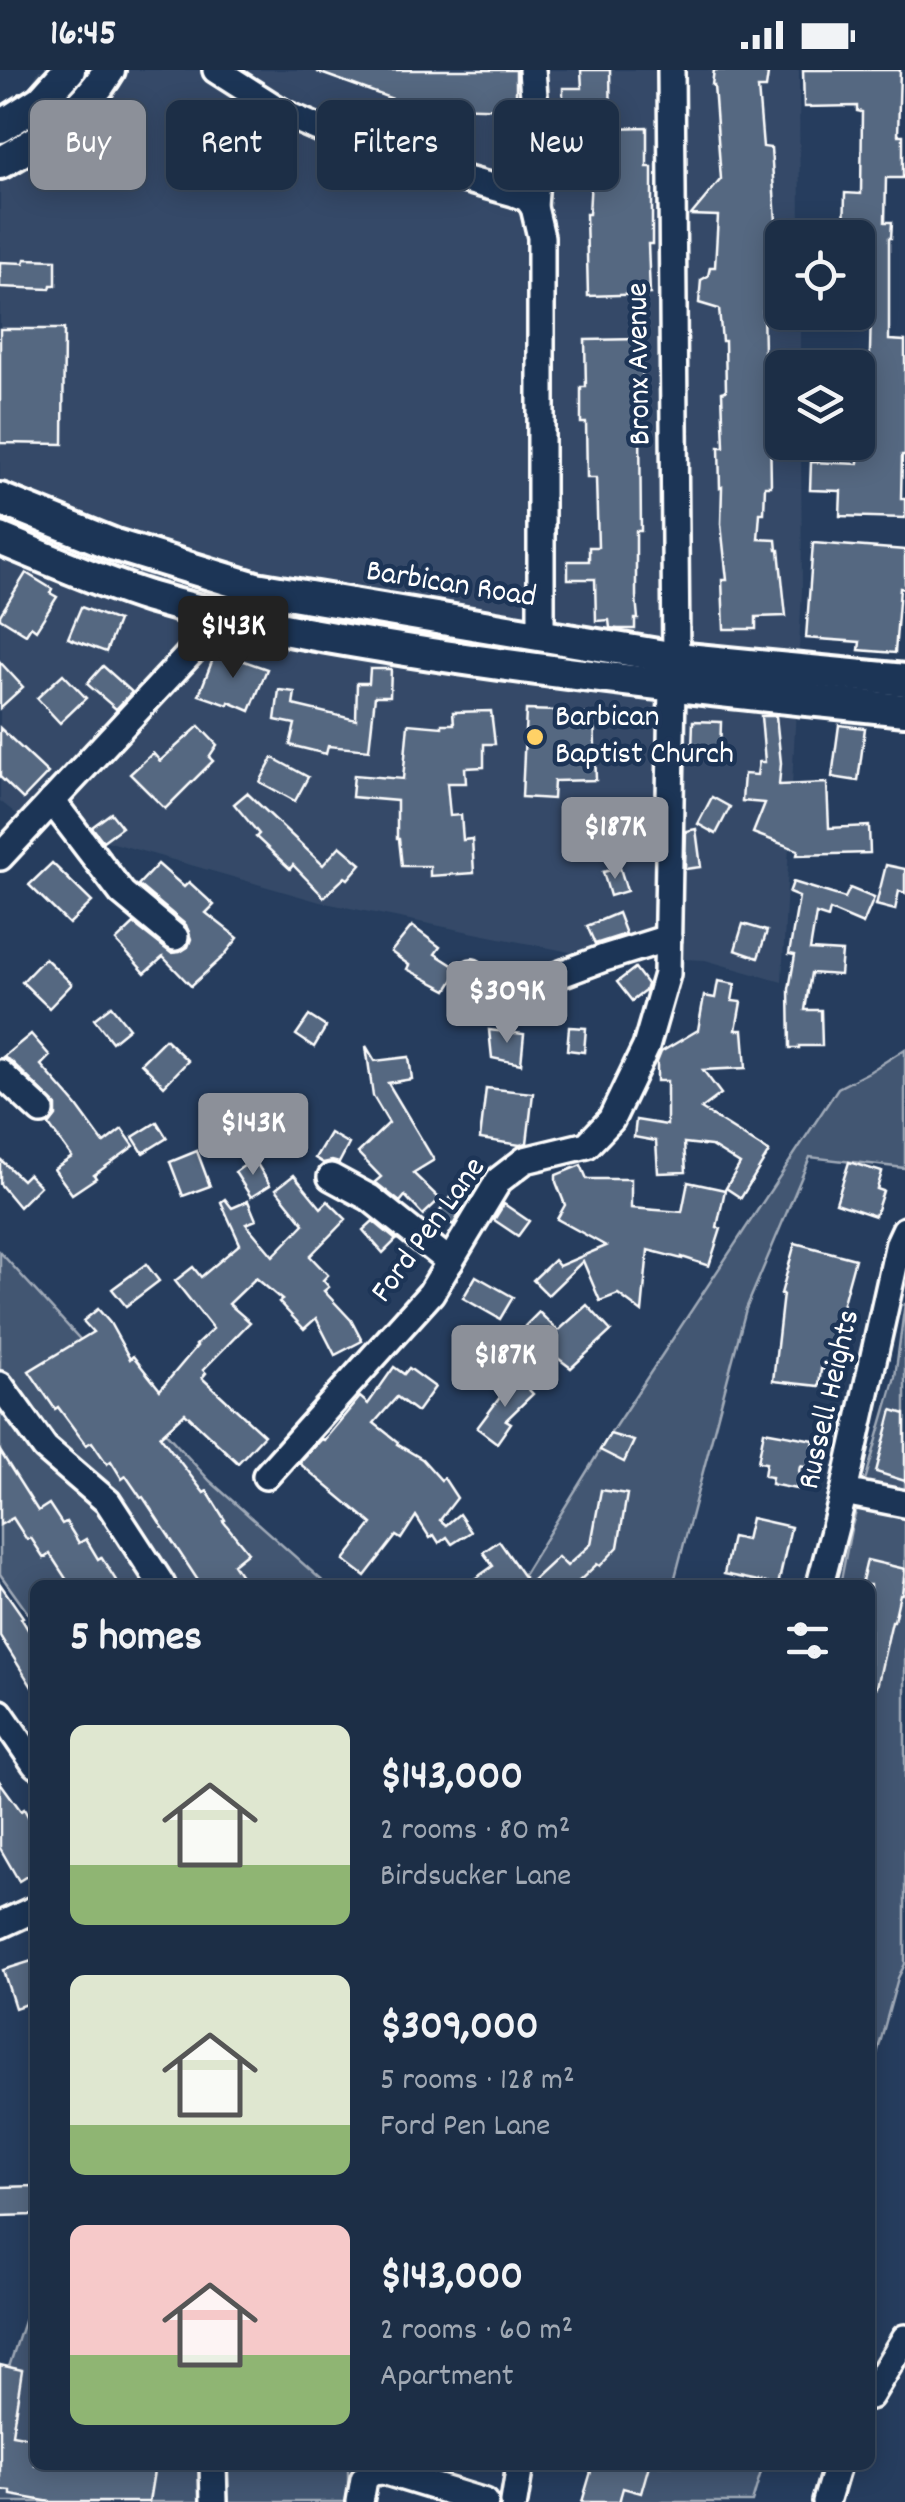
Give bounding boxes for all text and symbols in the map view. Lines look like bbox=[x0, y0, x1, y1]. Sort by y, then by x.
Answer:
text: 16:45 bbox=[50, 8, 117, 63]
chip: Buy bbox=[30, 100, 146, 190]
chip: Rent bbox=[166, 100, 297, 190]
chip: Filters bbox=[317, 100, 474, 190]
chip: New bbox=[494, 100, 619, 190]
map controls bbox=[765, 220, 875, 460]
button: locate bbox=[765, 220, 875, 330]
street label: Bronx Avenue bbox=[617, 282, 665, 446]
button: layers bbox=[765, 350, 875, 460]
street label: Barbican Road bbox=[363, 550, 539, 622]
pin: $143K bbox=[163, 596, 303, 681]
text: $143K bbox=[200, 605, 266, 651]
place label: Barbican Baptist Church bbox=[555, 696, 734, 779]
marker: Barbican Baptist Church bbox=[524, 726, 546, 748]
pin: $187K bbox=[545, 797, 685, 882]
text: $187K bbox=[583, 806, 647, 852]
pin: $309K bbox=[437, 961, 577, 1046]
text: $309K bbox=[468, 970, 546, 1016]
pin: $143K bbox=[183, 1093, 323, 1178]
text: $143K bbox=[220, 1102, 286, 1148]
street label: Ford Pen Lane bbox=[361, 1149, 499, 1313]
street label: Russell Heights bbox=[788, 1306, 874, 1494]
pin: $187K bbox=[435, 1325, 575, 1410]
text: $187K bbox=[473, 1334, 537, 1380]
text: 5 homes bbox=[70, 1610, 202, 1670]
icon: filters bbox=[780, 1613, 835, 1668]
text: $143,000 bbox=[380, 1749, 523, 1809]
icon: home bbox=[150, 1765, 270, 1885]
text: 2 rooms · 80 m² bbox=[380, 1809, 570, 1855]
text: Birdsucker Lane bbox=[380, 1855, 571, 1901]
text: $309,000 bbox=[380, 1999, 539, 2059]
icon: home bbox=[150, 2015, 270, 2135]
text: 5 rooms · 128 m² bbox=[380, 2059, 575, 2105]
text: Ford Pen Lane bbox=[380, 2105, 550, 2151]
text: $143,000 bbox=[380, 2249, 523, 2309]
icon: home bbox=[150, 2265, 270, 2385]
text: 2 rooms · 60 m² bbox=[380, 2309, 573, 2355]
text: Apartment bbox=[380, 2355, 514, 2401]

